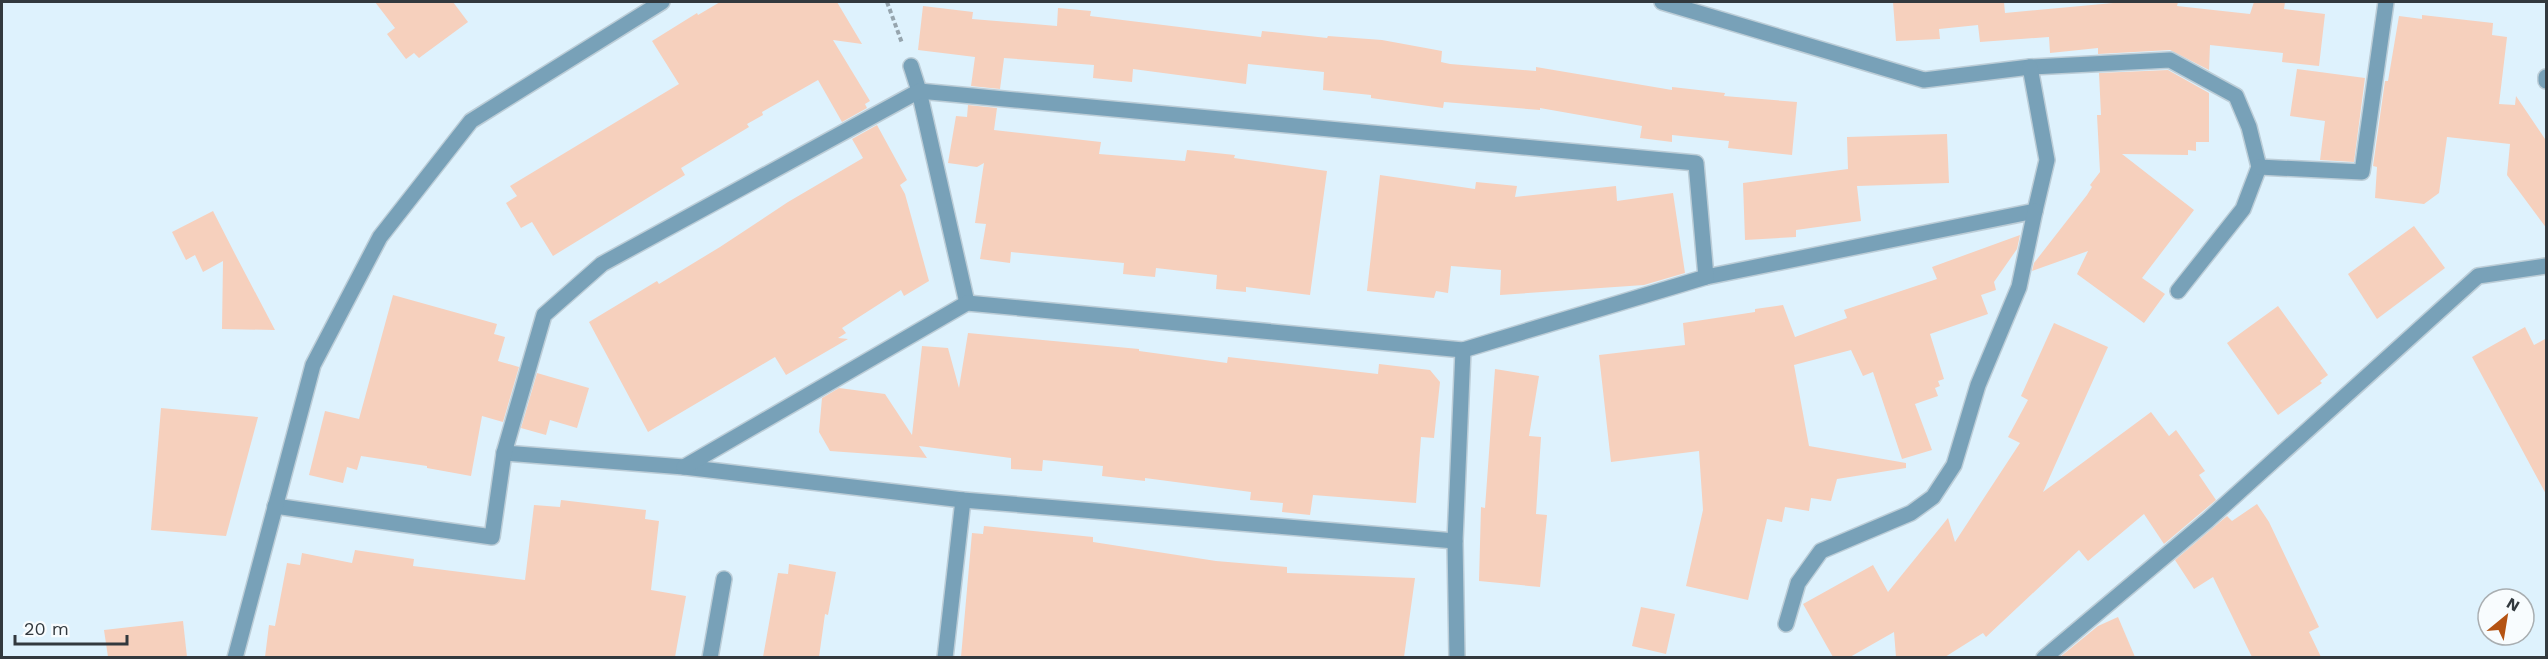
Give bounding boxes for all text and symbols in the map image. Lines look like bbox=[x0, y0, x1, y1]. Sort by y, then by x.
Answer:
north arrow bbox=[2476, 587, 2536, 647]
text: N bbox=[2503, 593, 2523, 616]
scale bar bbox=[15, 608, 128, 646]
text: 20 m bbox=[24, 618, 69, 639]

